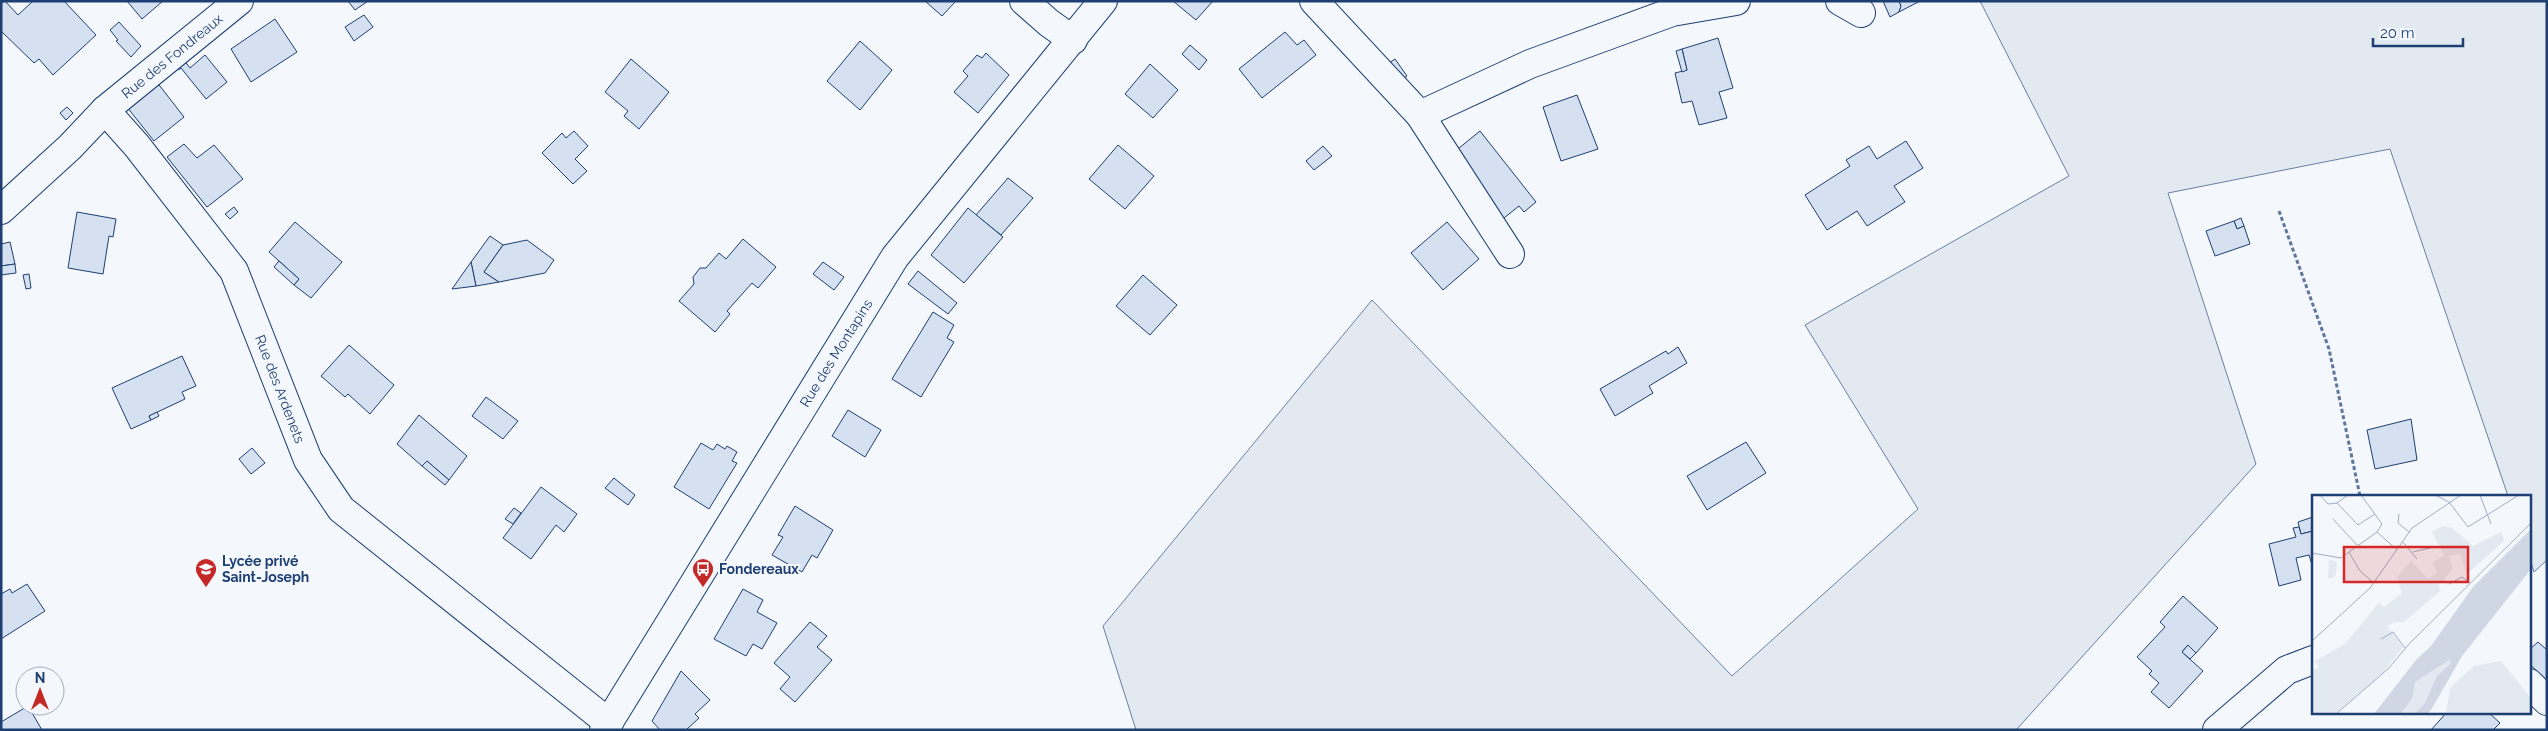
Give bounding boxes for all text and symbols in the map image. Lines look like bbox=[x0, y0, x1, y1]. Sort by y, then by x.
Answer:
street label: Rue des Fondreaux bbox=[118, 10, 226, 102]
scale bar bbox=[2373, 15, 2463, 47]
text: 20 m bbox=[2380, 24, 2415, 42]
street label: Rue des Montapins bbox=[796, 296, 876, 410]
street label: Rue des Ardenets bbox=[252, 333, 308, 446]
inset map bbox=[2312, 495, 2530, 714]
place label: Lycée privé Saint-Joseph bbox=[222, 553, 309, 585]
school or university icon: Lycée privé Saint-Joseph bbox=[194, 557, 218, 588]
bus stop icon: Fondereaux bbox=[691, 557, 715, 588]
place label: Fondereaux bbox=[719, 561, 799, 577]
north arrow bbox=[15, 666, 65, 716]
text: N bbox=[35, 670, 45, 686]

